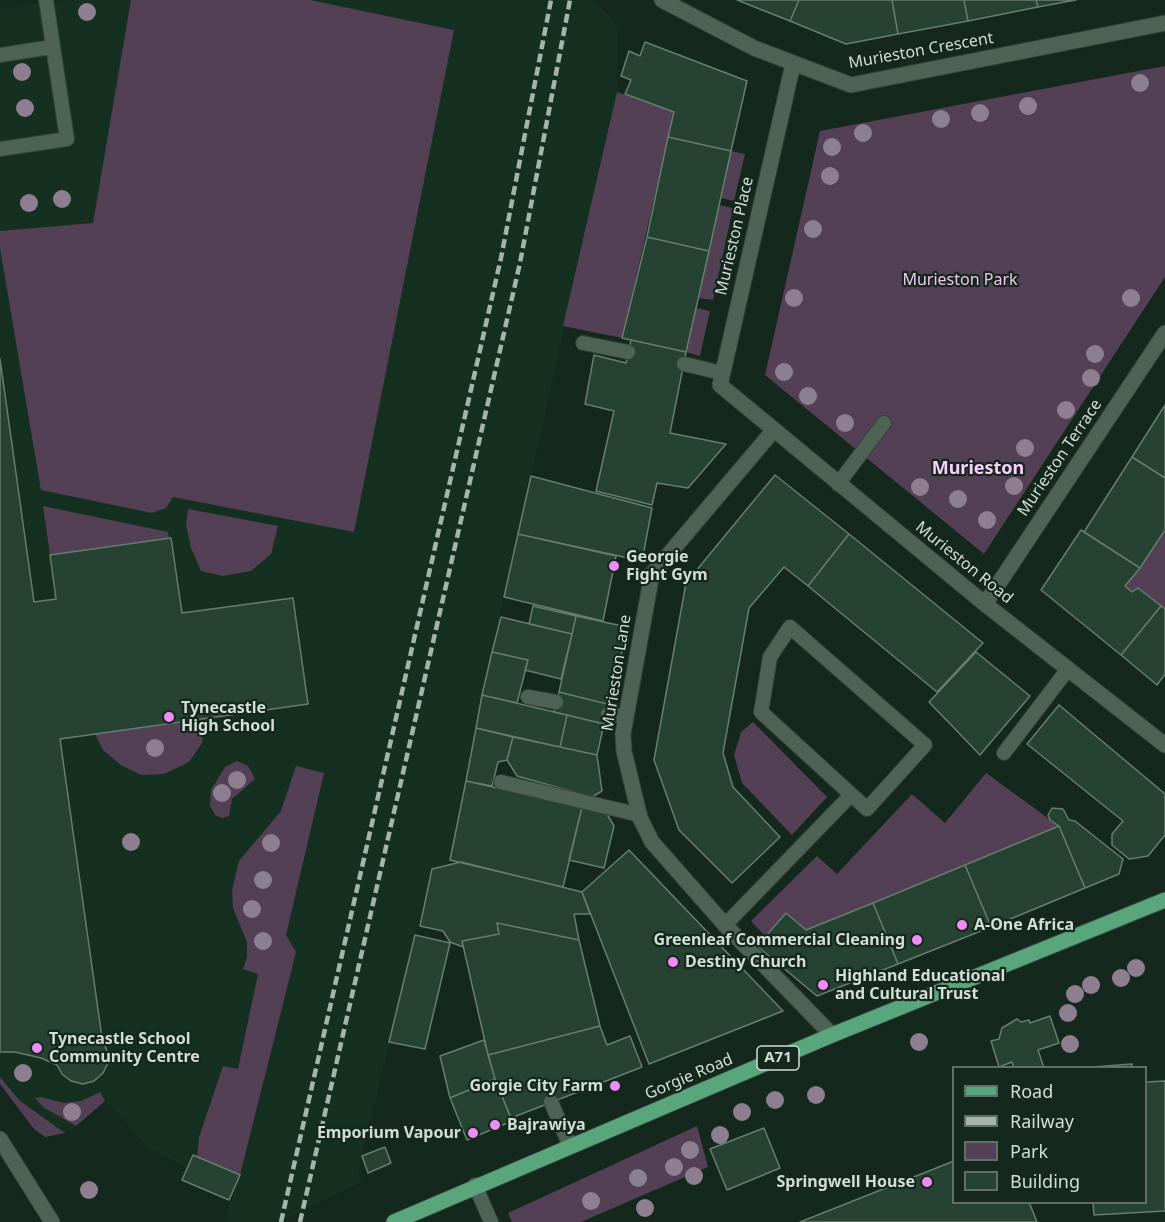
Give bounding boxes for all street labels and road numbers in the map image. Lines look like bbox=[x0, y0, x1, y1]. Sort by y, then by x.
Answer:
street label: Murieston Crescent bbox=[847, 29, 995, 73]
street label: Murieston Place bbox=[712, 175, 758, 297]
street label: Murieston Terrace bbox=[1014, 396, 1106, 520]
street label: Murieston Road bbox=[911, 518, 1017, 608]
street label: Murieston Lane bbox=[598, 613, 636, 733]
road number: A71 bbox=[757, 1046, 799, 1070]
street label: Gorgie Road bbox=[642, 1050, 736, 1104]

